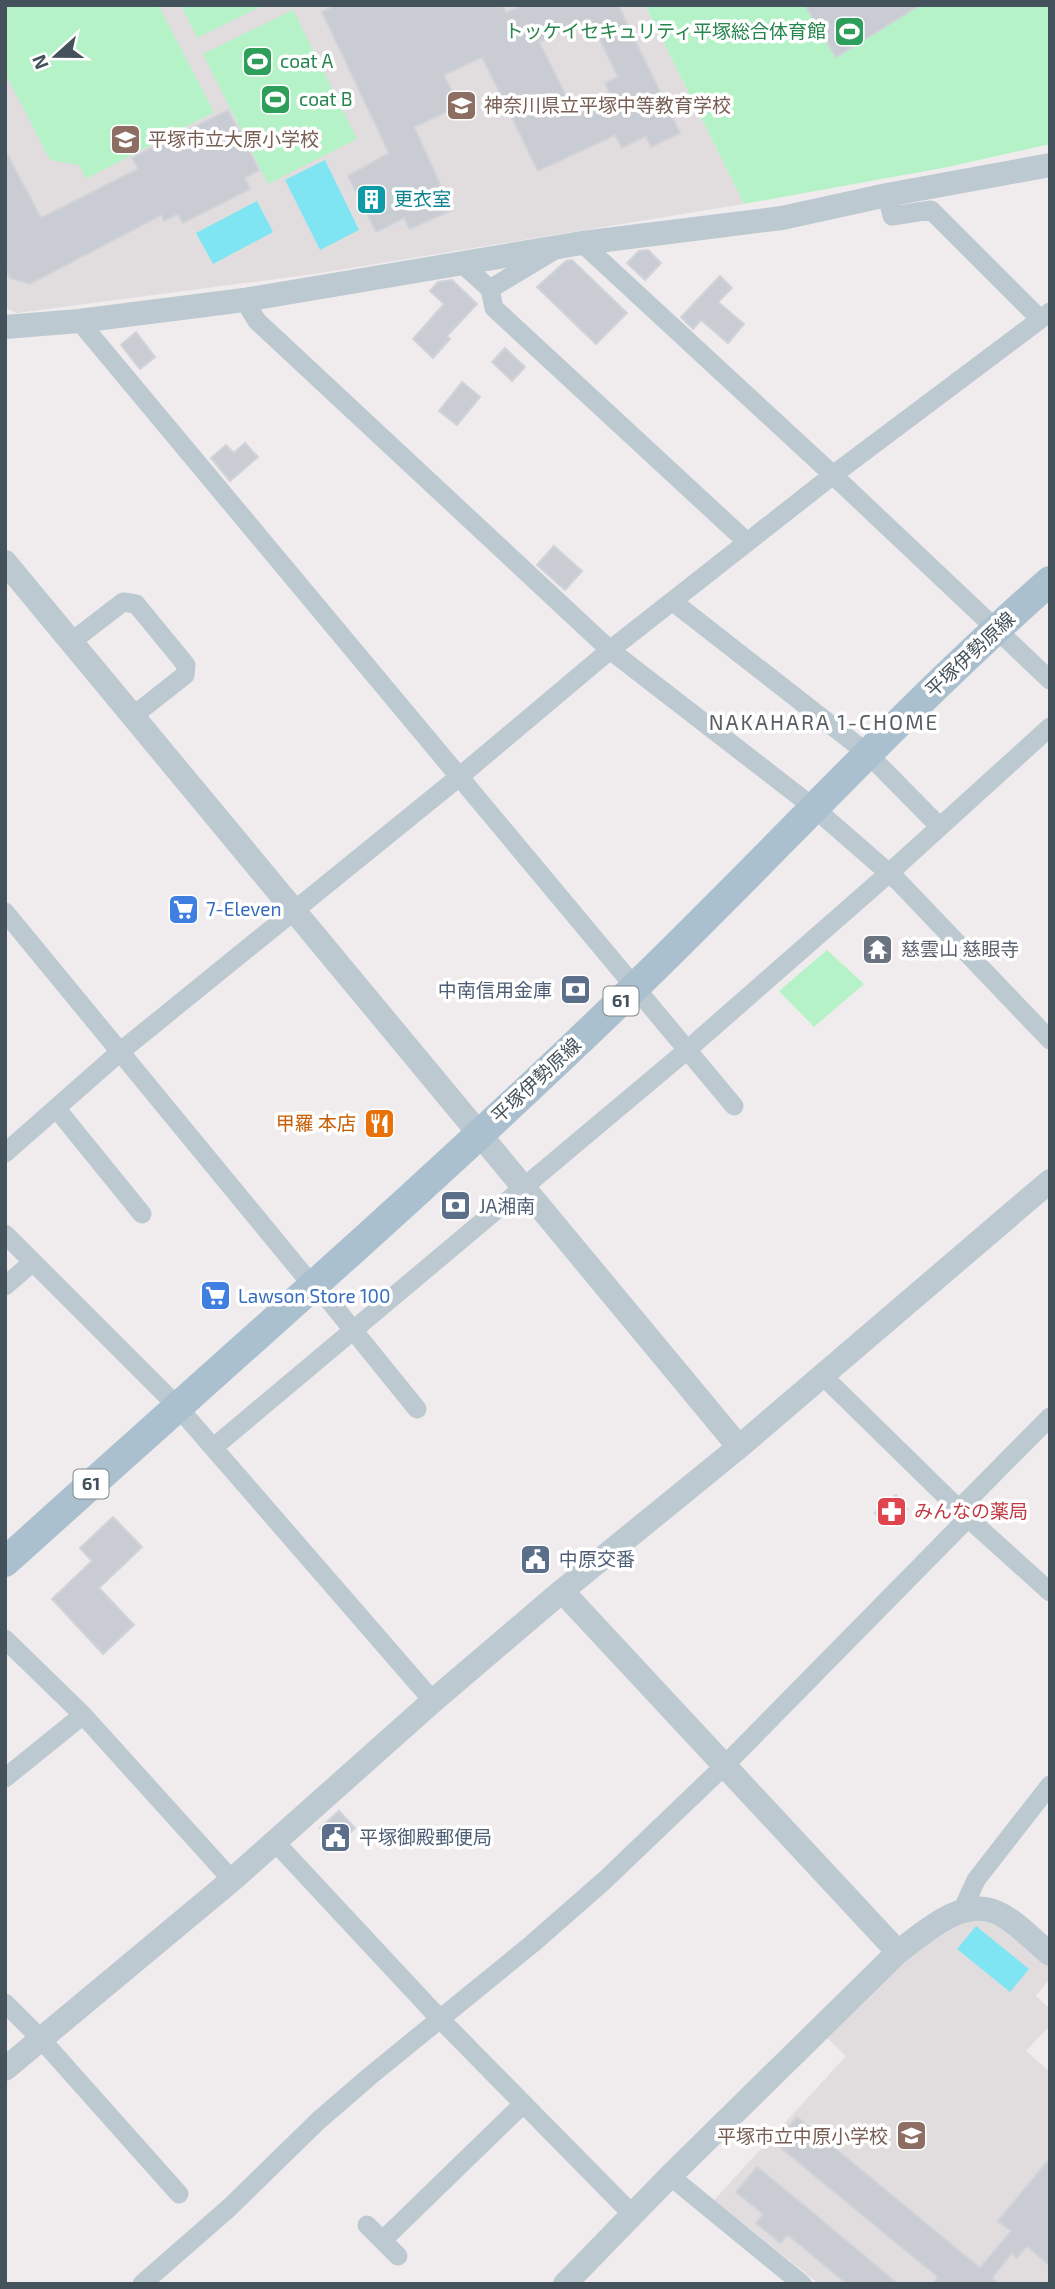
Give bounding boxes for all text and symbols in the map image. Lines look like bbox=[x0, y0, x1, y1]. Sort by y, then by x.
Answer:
sports icon: トッケイセキュリティ平塚総合体育館 bbox=[832, 14, 866, 48]
place label: トッケイセキュリティ平塚総合体育館 bbox=[505, 19, 826, 42]
north arrow bbox=[21, 21, 91, 91]
sports icon: coat A bbox=[240, 44, 274, 78]
place label: coat A bbox=[280, 49, 333, 72]
text: N bbox=[26, 52, 53, 73]
sports icon: coat B bbox=[259, 82, 293, 116]
place label: coat B bbox=[299, 87, 353, 110]
school or university icon: 神奈川県立平塚中等教育学校 bbox=[444, 88, 478, 122]
place label: 神奈川県立平塚中等教育学校 bbox=[484, 93, 731, 116]
school or university icon: 平塚市立大原小学校 bbox=[108, 122, 142, 156]
place label: 平塚市立大原小学校 bbox=[148, 127, 319, 150]
building icon: 更衣室 bbox=[354, 182, 388, 216]
place label: 更衣室 bbox=[394, 187, 451, 210]
street label: 平塚伊勢原線 bbox=[920, 606, 1019, 701]
district label: NAKAHARA 1-CHOME bbox=[709, 709, 939, 734]
supermarket icon: 7-Eleven bbox=[166, 892, 200, 926]
place label: 7-Eleven bbox=[206, 897, 282, 920]
temple icon: 慈雲山 慈眼寺 bbox=[861, 932, 895, 966]
place label: 慈雲山 慈眼寺 bbox=[901, 937, 1019, 960]
bank icon: 中南信用金庫 bbox=[558, 973, 592, 1007]
place label: 中南信用金庫 bbox=[438, 978, 552, 1001]
road number: 61 bbox=[604, 986, 638, 1016]
street label: 平塚伊勢原線 bbox=[486, 1032, 585, 1127]
restaurant icon: 甲羅 本店 bbox=[362, 1106, 396, 1140]
place label: 甲羅 本店 bbox=[276, 1111, 356, 1134]
bank icon: JA湘南 bbox=[439, 1189, 473, 1223]
place label: JA湘南 bbox=[479, 1194, 535, 1217]
supermarket icon: Lawson Store 100 bbox=[198, 1279, 232, 1313]
place label: Lawson Store 100 bbox=[238, 1284, 390, 1307]
road number: 61 bbox=[74, 1470, 108, 1498]
pharmacy icon: みんなの薬局 bbox=[874, 1494, 908, 1528]
place label: みんなの薬局 bbox=[914, 1499, 1028, 1522]
public building icon: 中原交番 bbox=[519, 1542, 553, 1576]
place label: 中原交番 bbox=[559, 1547, 635, 1570]
public building icon: 平塚御殿郵便局 bbox=[319, 1820, 353, 1854]
place label: 平塚御殿郵便局 bbox=[359, 1825, 492, 1848]
school or university icon: 平塚市立中原小学校 bbox=[894, 2119, 928, 2153]
place label: 平塚市立中原小学校 bbox=[717, 2124, 888, 2147]

